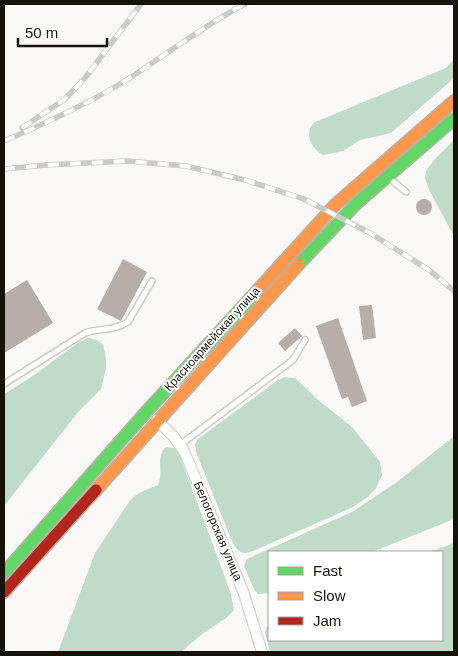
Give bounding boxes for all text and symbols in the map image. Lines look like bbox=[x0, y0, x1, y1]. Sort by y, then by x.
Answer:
scale bar bbox=[18, 15, 106, 47]
text: 50 m bbox=[25, 24, 58, 41]
street label: Красноармейская улица bbox=[161, 284, 263, 394]
street label: Белогорская улица bbox=[191, 479, 245, 583]
legend bbox=[268, 551, 443, 641]
text: Fast bbox=[313, 562, 343, 579]
text: Slow bbox=[313, 587, 346, 604]
text: Jam bbox=[313, 612, 341, 629]

